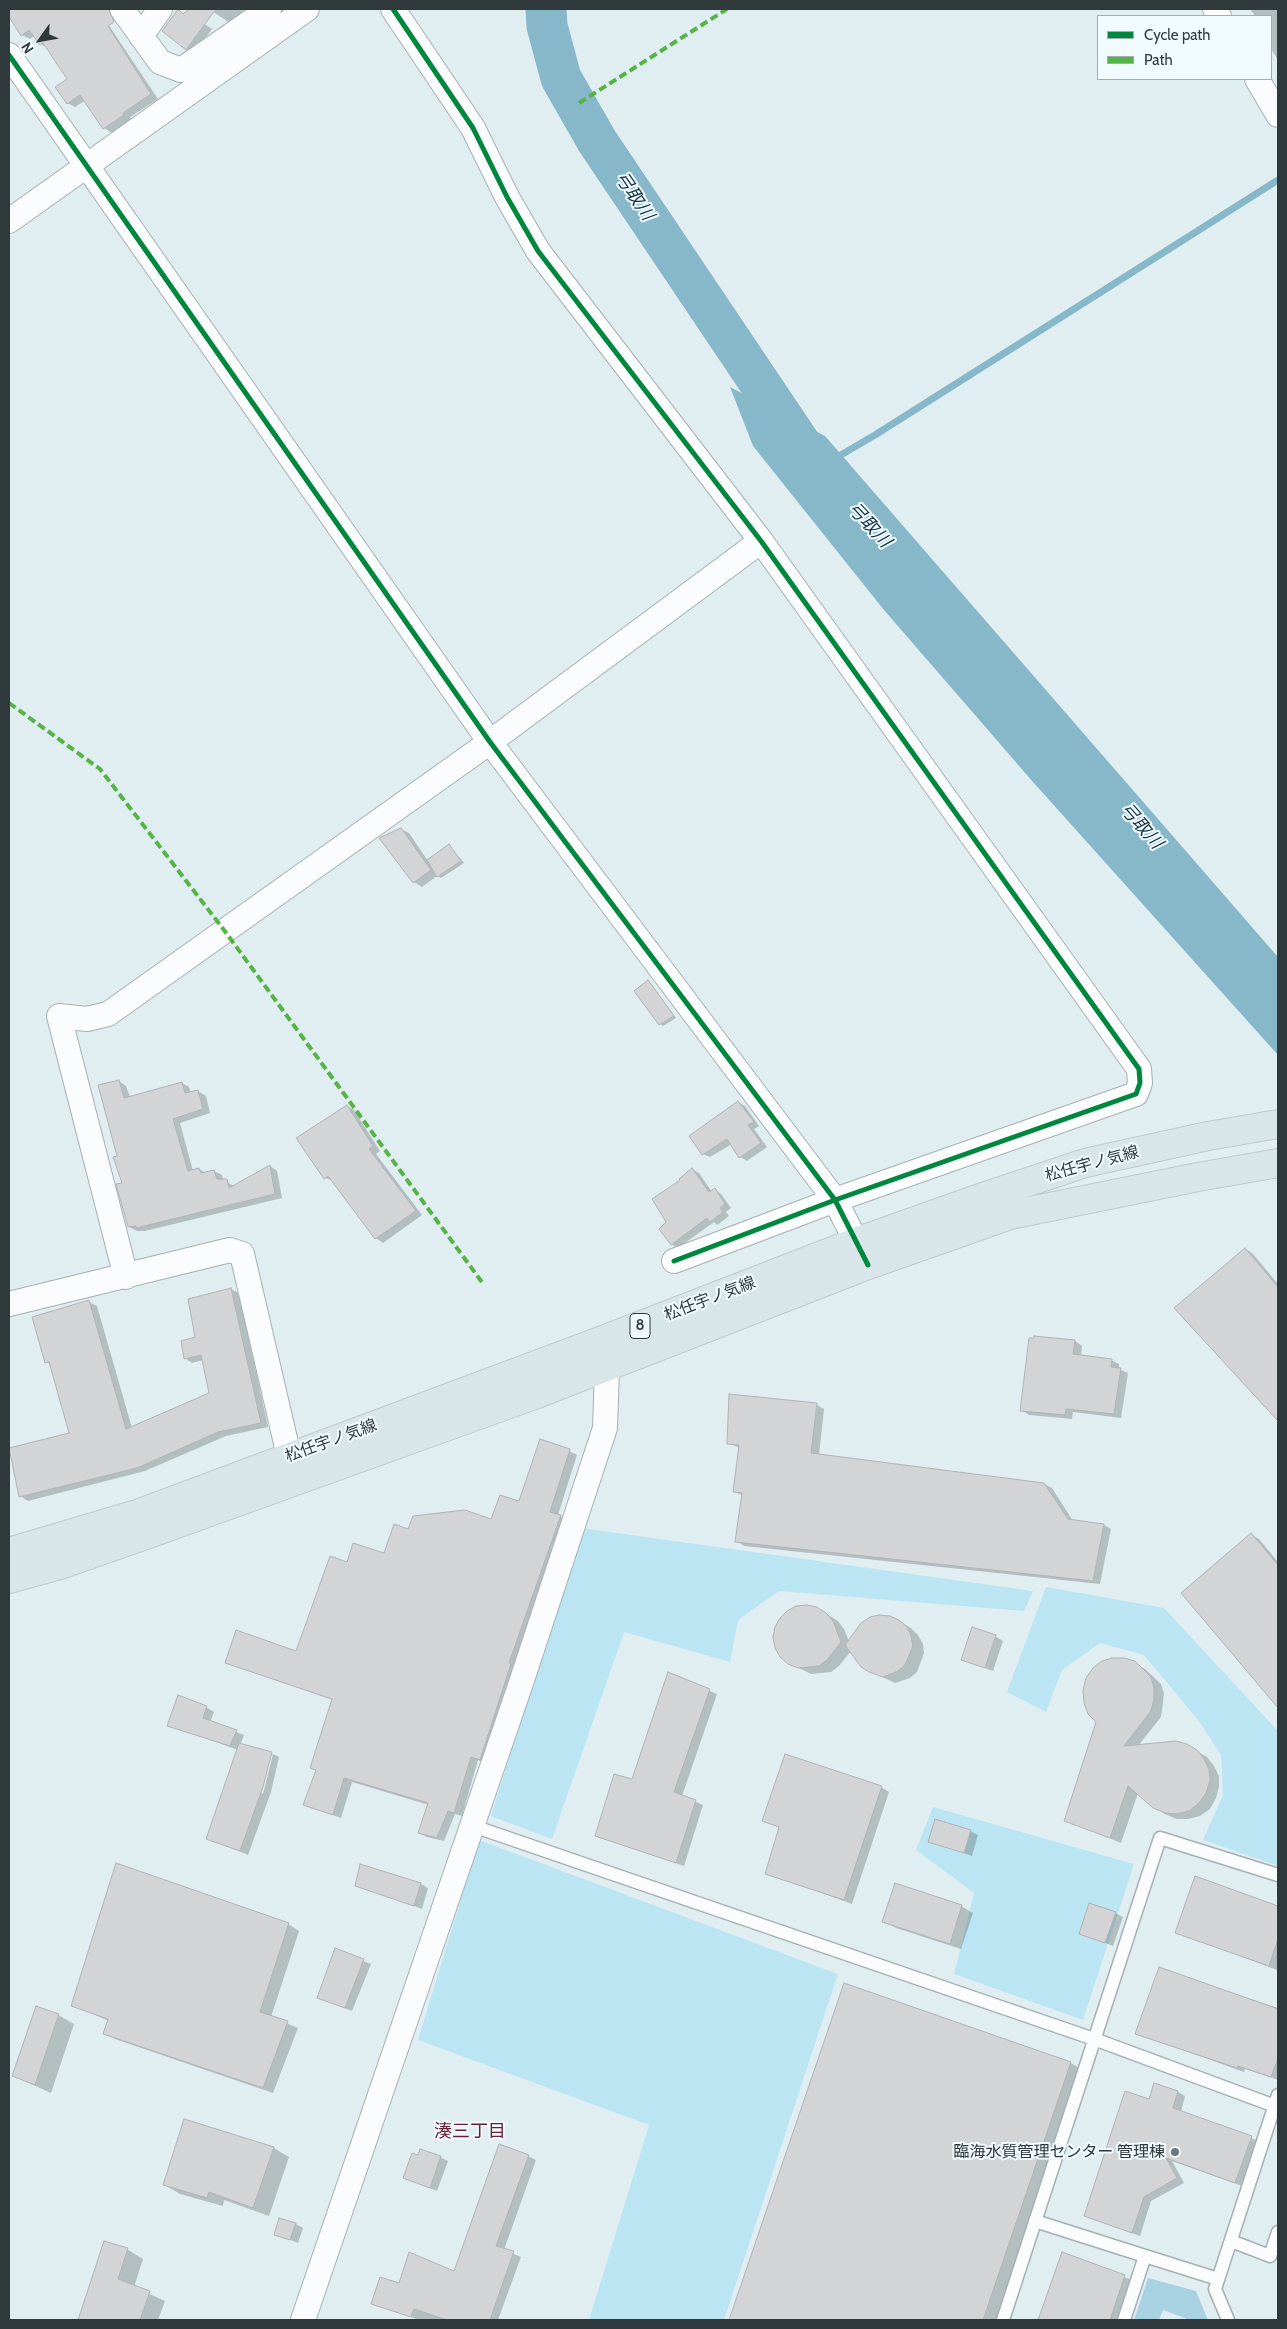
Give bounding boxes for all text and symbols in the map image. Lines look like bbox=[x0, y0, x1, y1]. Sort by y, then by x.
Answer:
north arrow bbox=[15, 15, 65, 65]
legend bbox=[1097, 15, 1272, 80]
text: Cycle path bbox=[1144, 26, 1210, 44]
text: N bbox=[17, 39, 38, 57]
text: Path bbox=[1144, 51, 1173, 69]
water label: 弓取川 bbox=[610, 168, 658, 224]
water label: 弓取川 bbox=[843, 498, 895, 552]
water label: 弓取川 bbox=[1115, 799, 1167, 853]
street label: 松任宇ノ気線 bbox=[1043, 1142, 1141, 1186]
street label: 松任宇ノ気線 bbox=[662, 1273, 758, 1325]
road number: 8 bbox=[630, 1314, 650, 1338]
street label: 松任宇ノ気線 bbox=[283, 1416, 379, 1466]
district label: 湊三丁目 bbox=[434, 2121, 506, 2143]
place label: 臨海水質管理センター 管理棟 bbox=[953, 2142, 1165, 2162]
marker: 臨海水質管理センター 管理棟 bbox=[1169, 2146, 1181, 2158]

